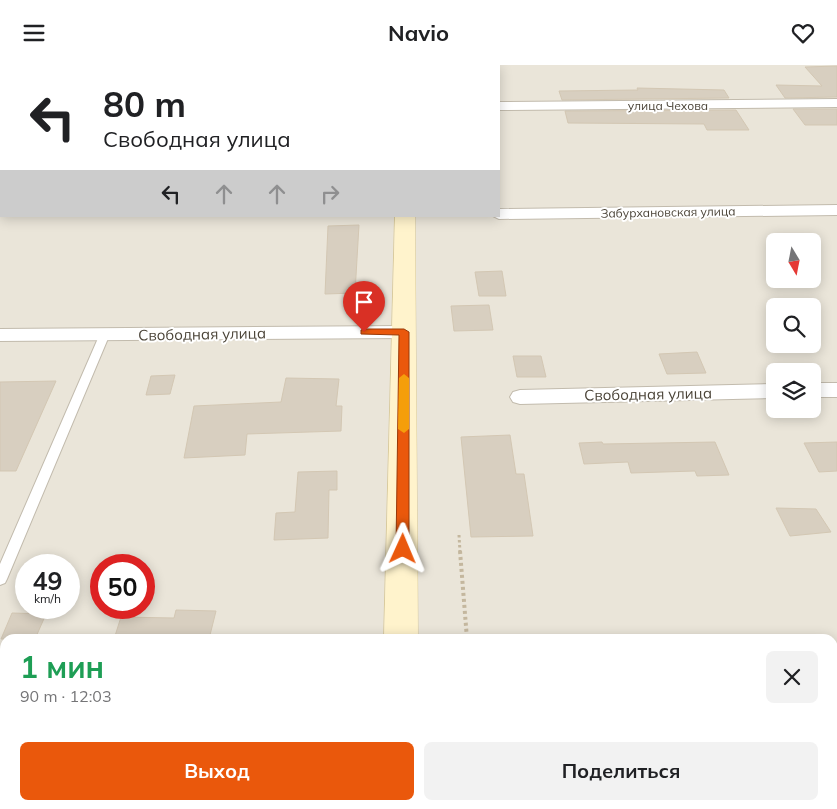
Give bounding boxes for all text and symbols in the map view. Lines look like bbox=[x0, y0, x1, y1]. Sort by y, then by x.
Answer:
icon: menu bbox=[20, 19, 48, 47]
text: Navio bbox=[388, 19, 449, 47]
icon: heart bbox=[789, 19, 817, 47]
text: 80 m bbox=[103, 82, 186, 126]
icon: left bbox=[20, 85, 85, 150]
street label: улица Чехова bbox=[628, 98, 708, 113]
text: Свободная улица bbox=[103, 125, 291, 153]
icon: left bbox=[157, 180, 185, 208]
icon: ahead bbox=[210, 180, 238, 208]
icon: ahead bbox=[263, 180, 291, 208]
icon: right bbox=[316, 180, 344, 208]
street label: Забурхановская улица bbox=[600, 203, 736, 221]
north arrow bbox=[766, 233, 821, 287]
map controls bbox=[766, 233, 821, 418]
pin bbox=[343, 281, 385, 332]
icon: arrive bbox=[350, 288, 378, 316]
button: search bbox=[766, 298, 821, 353]
street label: Свободная улица bbox=[138, 323, 266, 345]
button: layers bbox=[766, 363, 821, 418]
street label: Свободная улица bbox=[584, 383, 712, 405]
position arrow bbox=[376, 522, 428, 574]
speed limit sign: 50 bbox=[90, 554, 155, 619]
text: 49 bbox=[32, 565, 63, 596]
text: km/h bbox=[34, 591, 61, 606]
text: 1 мин bbox=[20, 648, 104, 686]
button: close bbox=[766, 651, 818, 703]
text: 90 m · 12:03 bbox=[20, 686, 112, 706]
button: Выход bbox=[20, 742, 414, 800]
button: Поделиться bbox=[424, 742, 818, 800]

